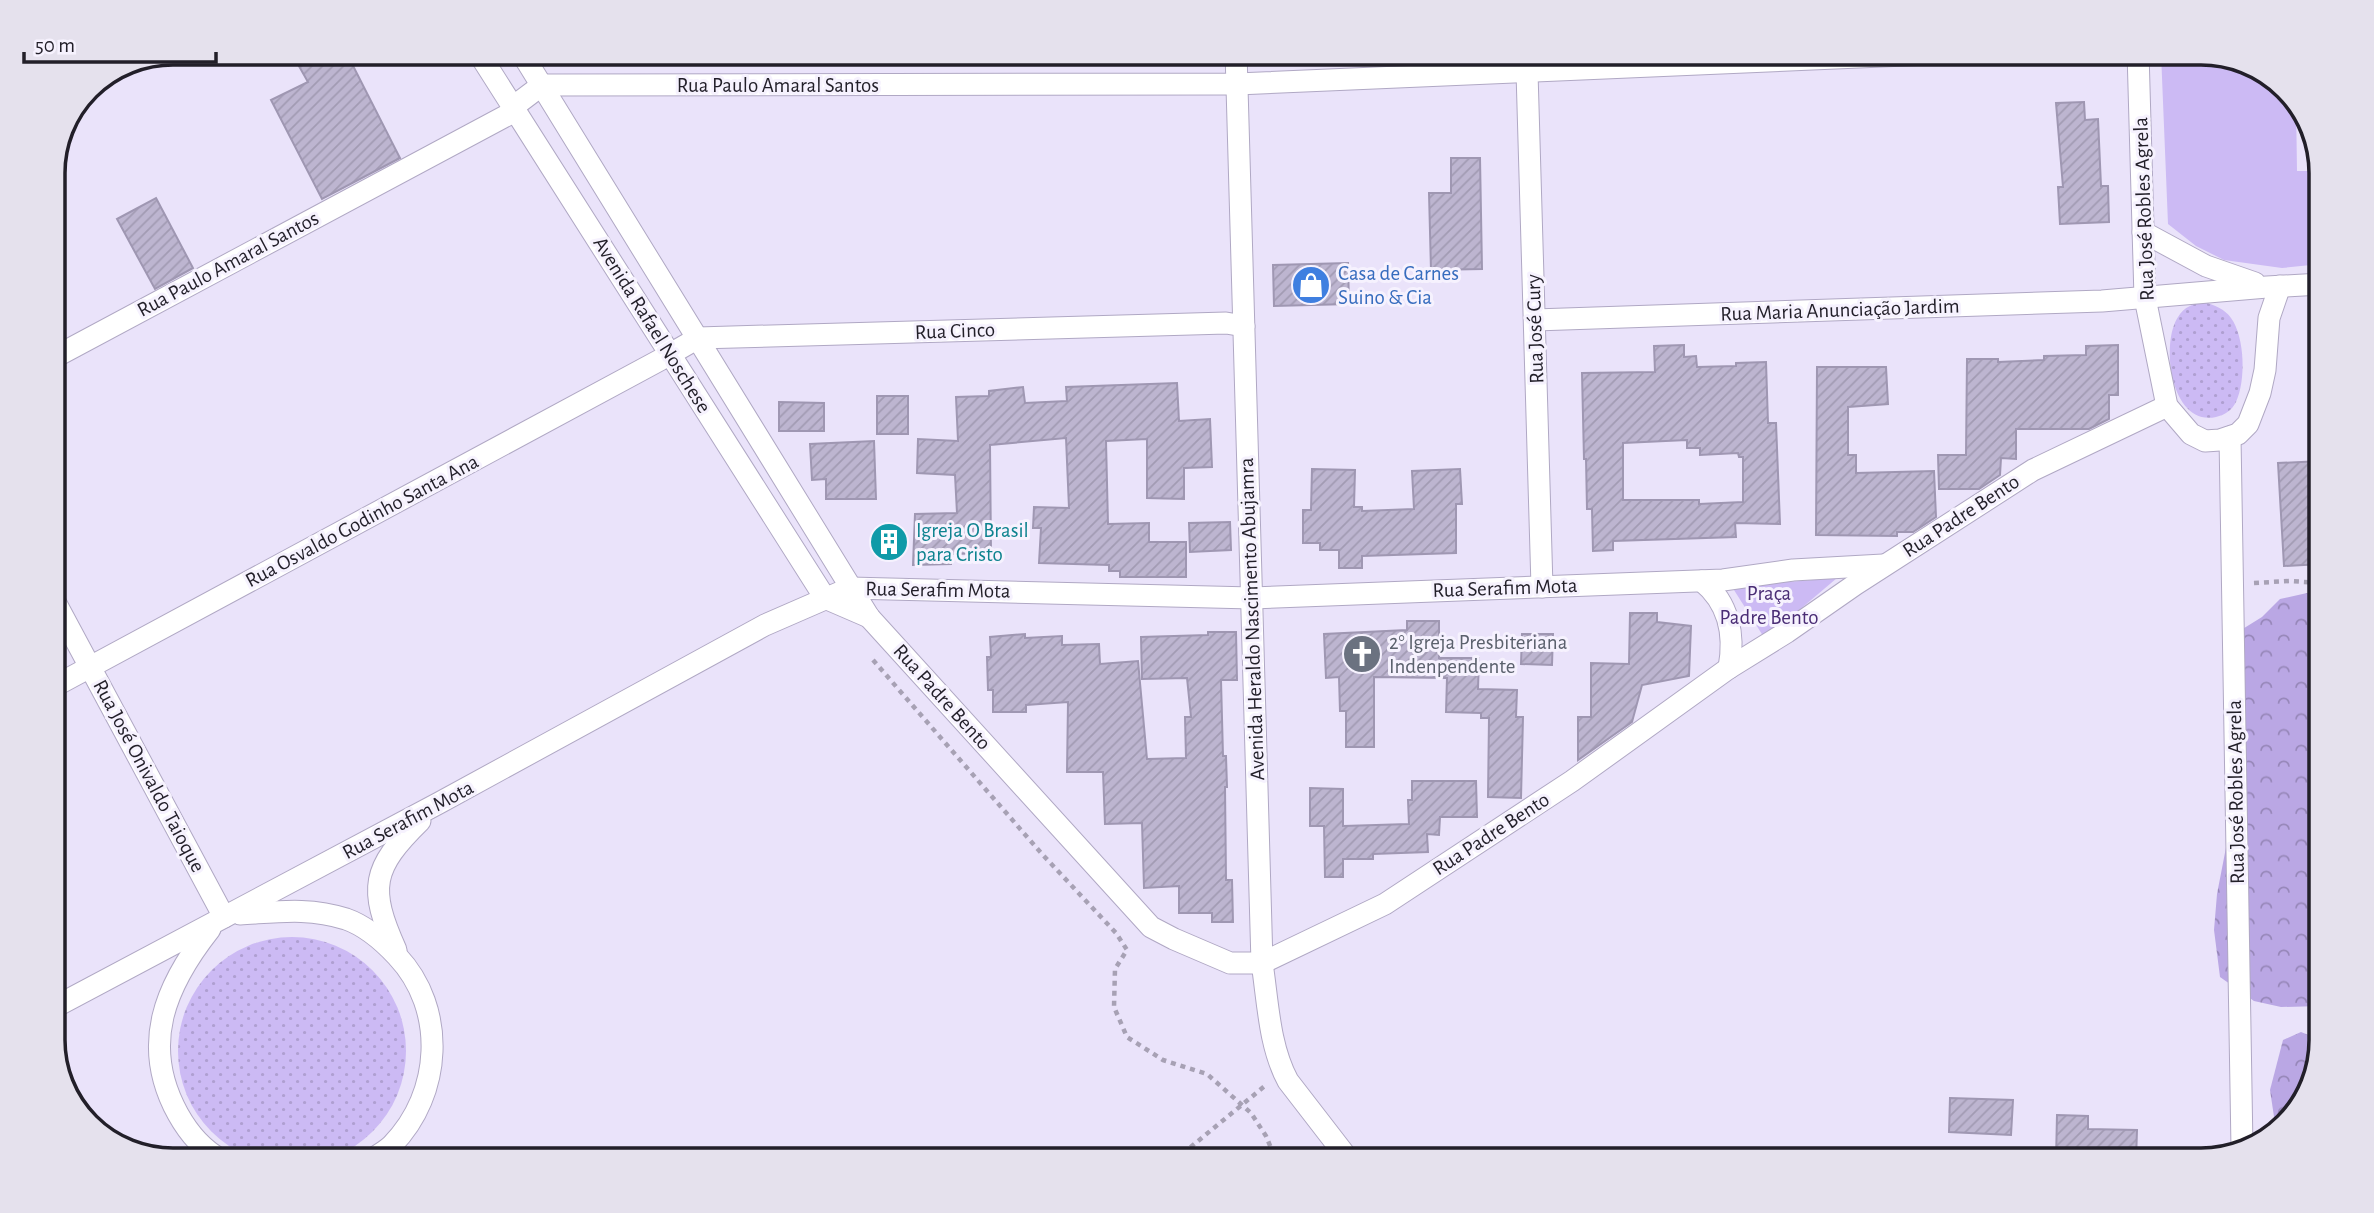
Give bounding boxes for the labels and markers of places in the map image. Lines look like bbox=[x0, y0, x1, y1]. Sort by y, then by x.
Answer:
place label: Casa de Carnes Suino & Cia bbox=[1338, 263, 1459, 308]
shop icon: Casa de Carnes Suino & Cia bbox=[1290, 264, 1332, 306]
place label: Igreja O Brasil para Cristo bbox=[916, 520, 1029, 565]
building icon: Igreja O Brasil para Cristo bbox=[868, 521, 910, 563]
place label: 2° Igreja Presbiteriana Indenpendente bbox=[1389, 632, 1568, 677]
church icon: 2° Igreja Presbiteriana Indenpendente bbox=[1341, 633, 1383, 675]

